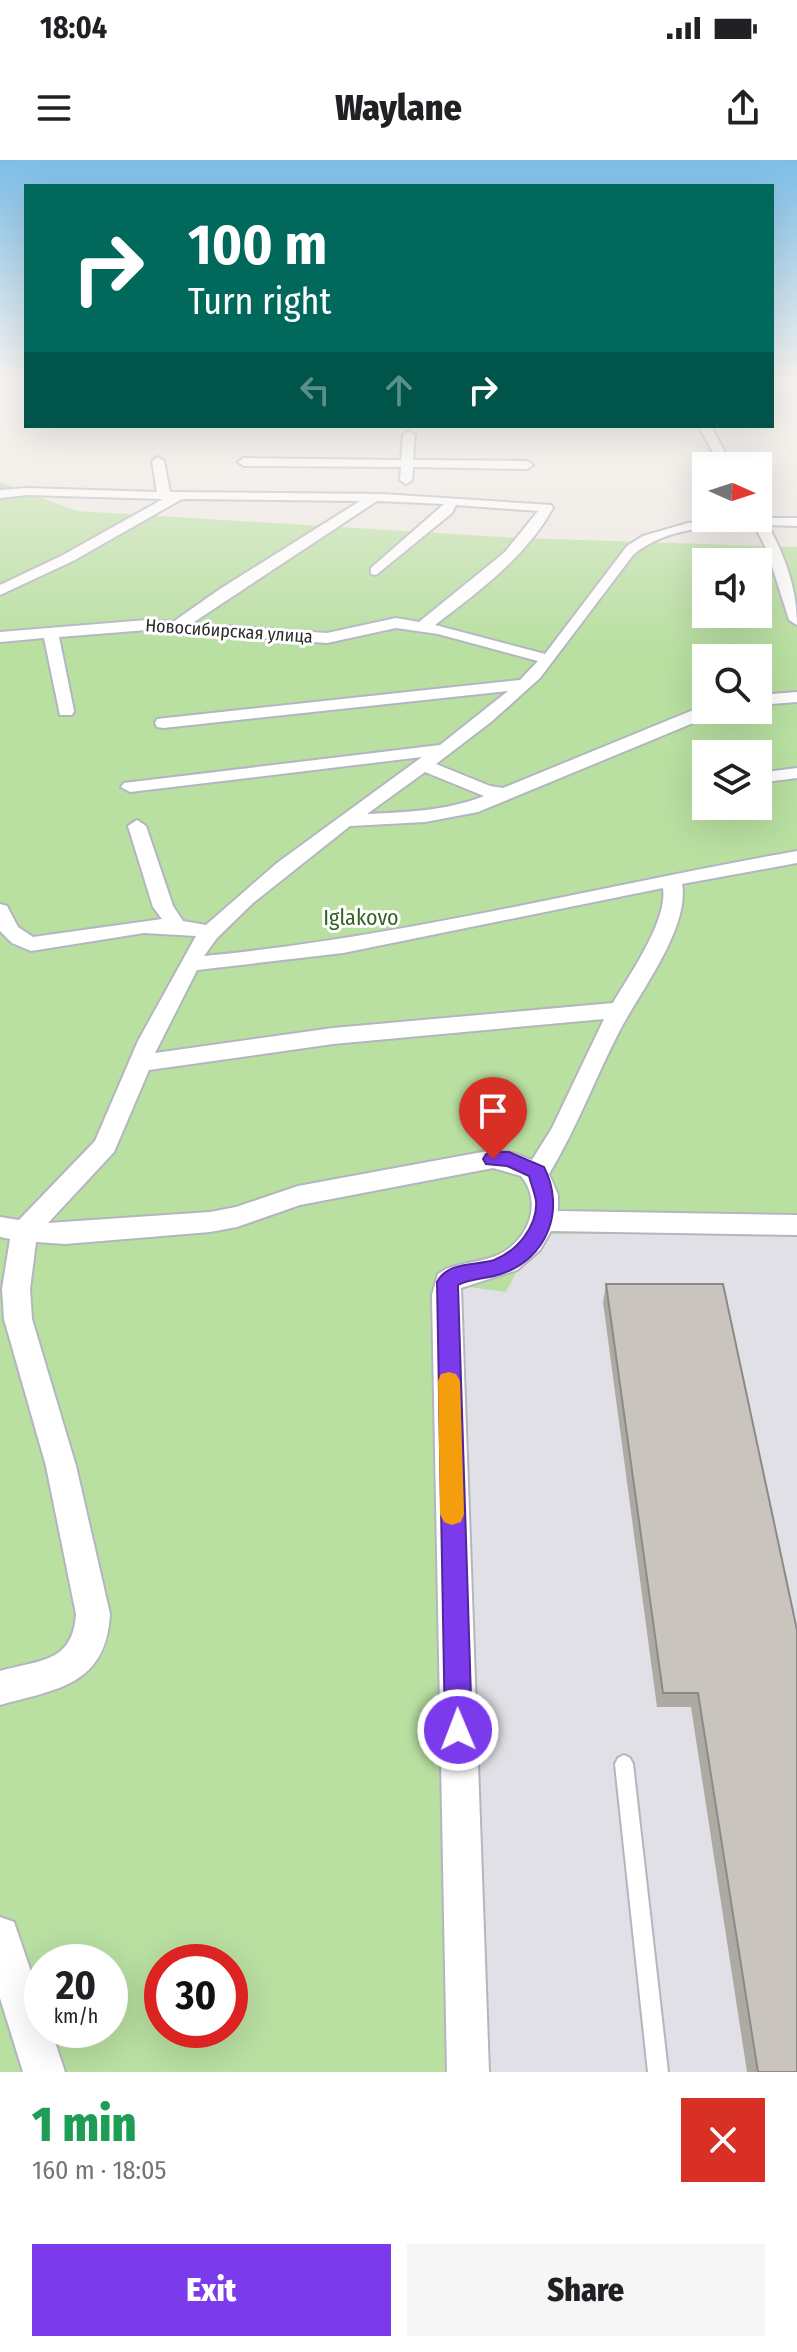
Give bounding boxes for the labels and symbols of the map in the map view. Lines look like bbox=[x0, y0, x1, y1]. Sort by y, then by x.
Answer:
north arrow bbox=[692, 452, 772, 532]
street label: Новосибирская улица bbox=[145, 614, 314, 648]
park label: Iglakovo bbox=[323, 904, 399, 931]
pin bbox=[459, 1077, 527, 1159]
position arrow bbox=[416, 1688, 500, 1772]
speed limit sign: 30 bbox=[144, 1944, 248, 2048]

